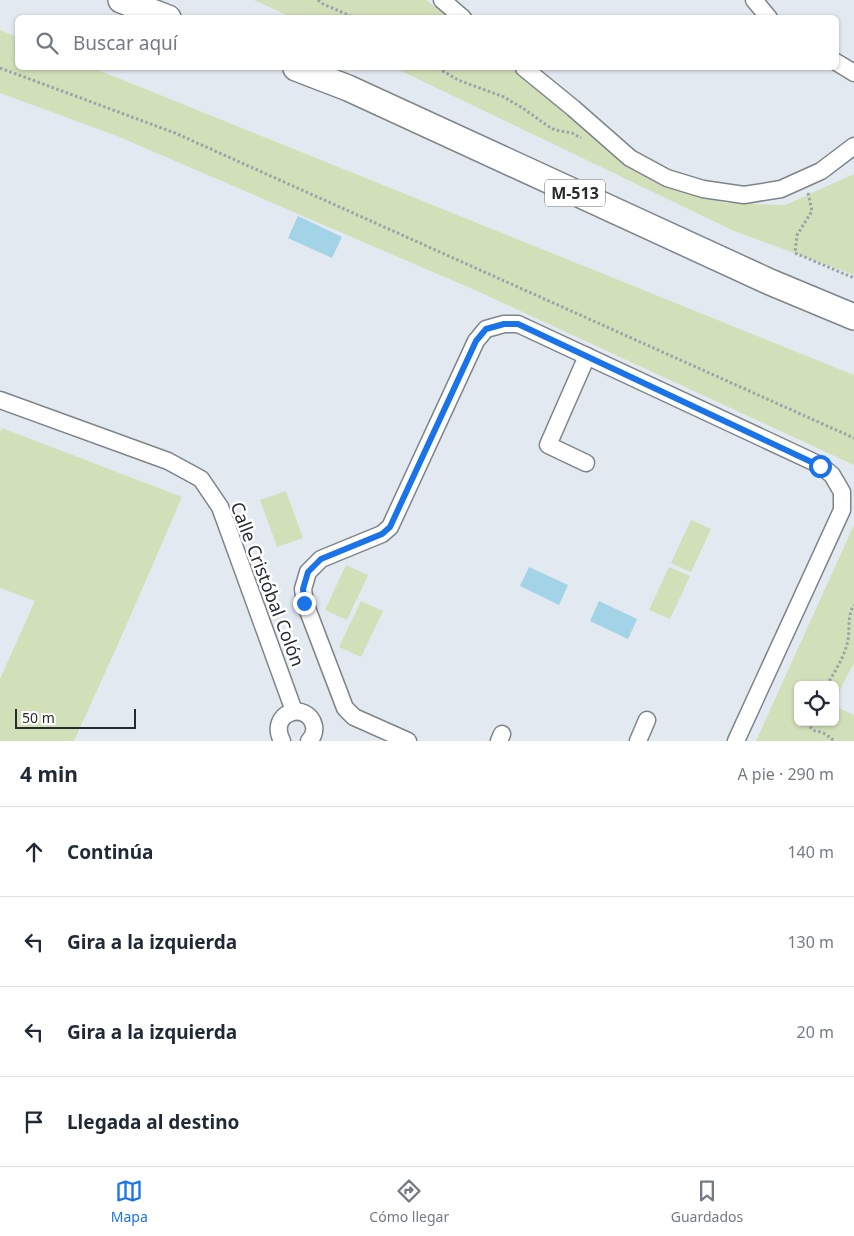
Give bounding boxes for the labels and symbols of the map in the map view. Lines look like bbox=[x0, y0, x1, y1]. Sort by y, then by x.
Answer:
road number: M-513 bbox=[545, 180, 605, 207]
route start bbox=[809, 455, 832, 478]
street label: Calle Cristóbal Colón bbox=[226, 498, 310, 670]
route end bbox=[293, 592, 316, 615]
scale bar bbox=[15, 706, 136, 729]

